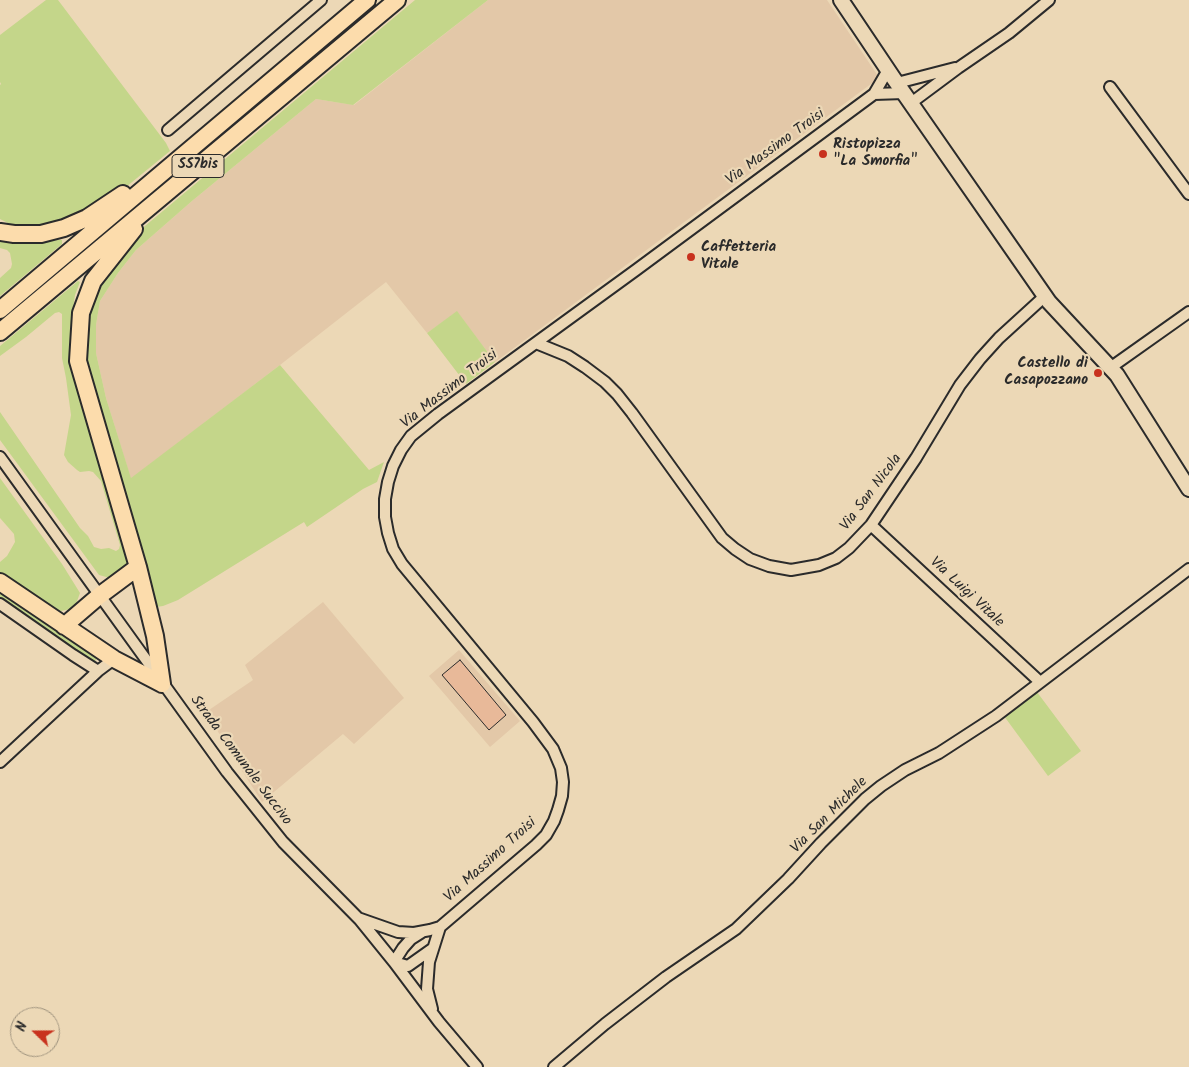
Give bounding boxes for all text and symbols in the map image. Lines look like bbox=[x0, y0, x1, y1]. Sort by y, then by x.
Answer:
street label: Via Massimo Troisi bbox=[723, 106, 829, 190]
place label: Ristopizza "La Smorfia" bbox=[833, 136, 917, 171]
marker: Ristopizza "La Smorfia" bbox=[817, 148, 829, 160]
road number: SS7bis bbox=[172, 154, 224, 178]
place label: Caffetteria Vitale bbox=[701, 239, 776, 274]
marker: Caffetteria Vitale bbox=[685, 251, 697, 263]
street label: Via Massimo Troisi bbox=[398, 347, 502, 433]
place label: Castello di Casapozzano bbox=[1004, 355, 1088, 390]
marker: Castello di Casapozzano bbox=[1092, 367, 1104, 379]
street label: Via San Nicola bbox=[837, 451, 907, 535]
street label: Via Luigi Vitale bbox=[925, 554, 1007, 632]
street label: Strada Comunale Succivo bbox=[185, 693, 295, 829]
street label: Via San Michele bbox=[788, 774, 872, 858]
street label: Via Massimo Troisi bbox=[441, 815, 541, 907]
north arrow bbox=[10, 1007, 60, 1057]
text: N bbox=[10, 1019, 34, 1035]

